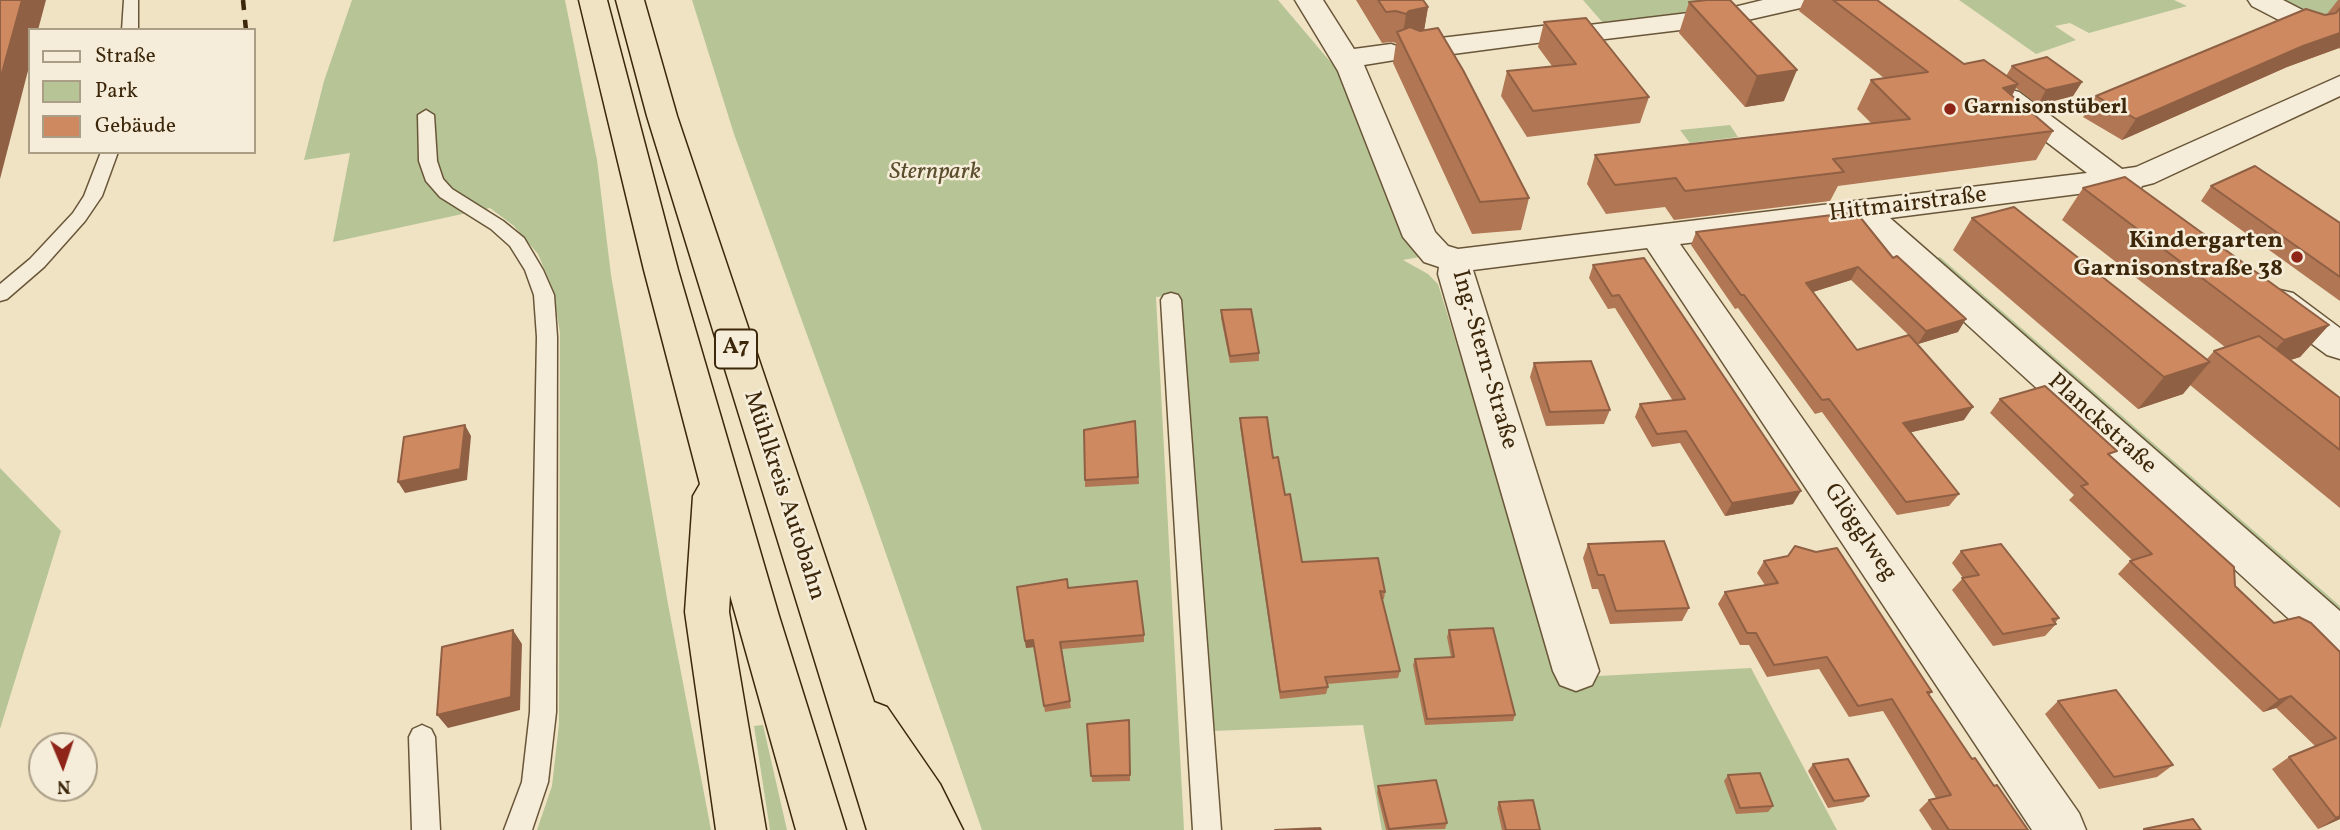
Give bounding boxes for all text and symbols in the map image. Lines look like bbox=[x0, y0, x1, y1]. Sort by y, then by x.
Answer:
legend bbox=[28, 28, 256, 154]
text: Straße bbox=[95, 42, 156, 71]
text: Park bbox=[95, 77, 138, 106]
place label: Garnisonstüberl bbox=[1964, 96, 2128, 122]
marker: Garnisonstüberl bbox=[1942, 101, 1958, 117]
text: Gebäude bbox=[95, 112, 176, 141]
park label: Sternpark bbox=[889, 160, 981, 188]
street label: Hittmairstraße bbox=[1827, 182, 1989, 230]
place label: Kindergarten Garnisonstraße 38 bbox=[2073, 229, 2283, 285]
marker: Kindergarten Garnisonstraße 38 bbox=[2289, 249, 2305, 265]
street label: Ing.-Stern-Straße bbox=[1444, 267, 1522, 453]
road number: A7 bbox=[715, 330, 757, 368]
street label: Planckstraße bbox=[2040, 368, 2162, 482]
street label: Mühlkreis Autobahn bbox=[736, 388, 830, 604]
street label: Glögglweg bbox=[1816, 479, 1902, 587]
north arrow bbox=[28, 732, 98, 802]
text: N bbox=[56, 773, 71, 799]

